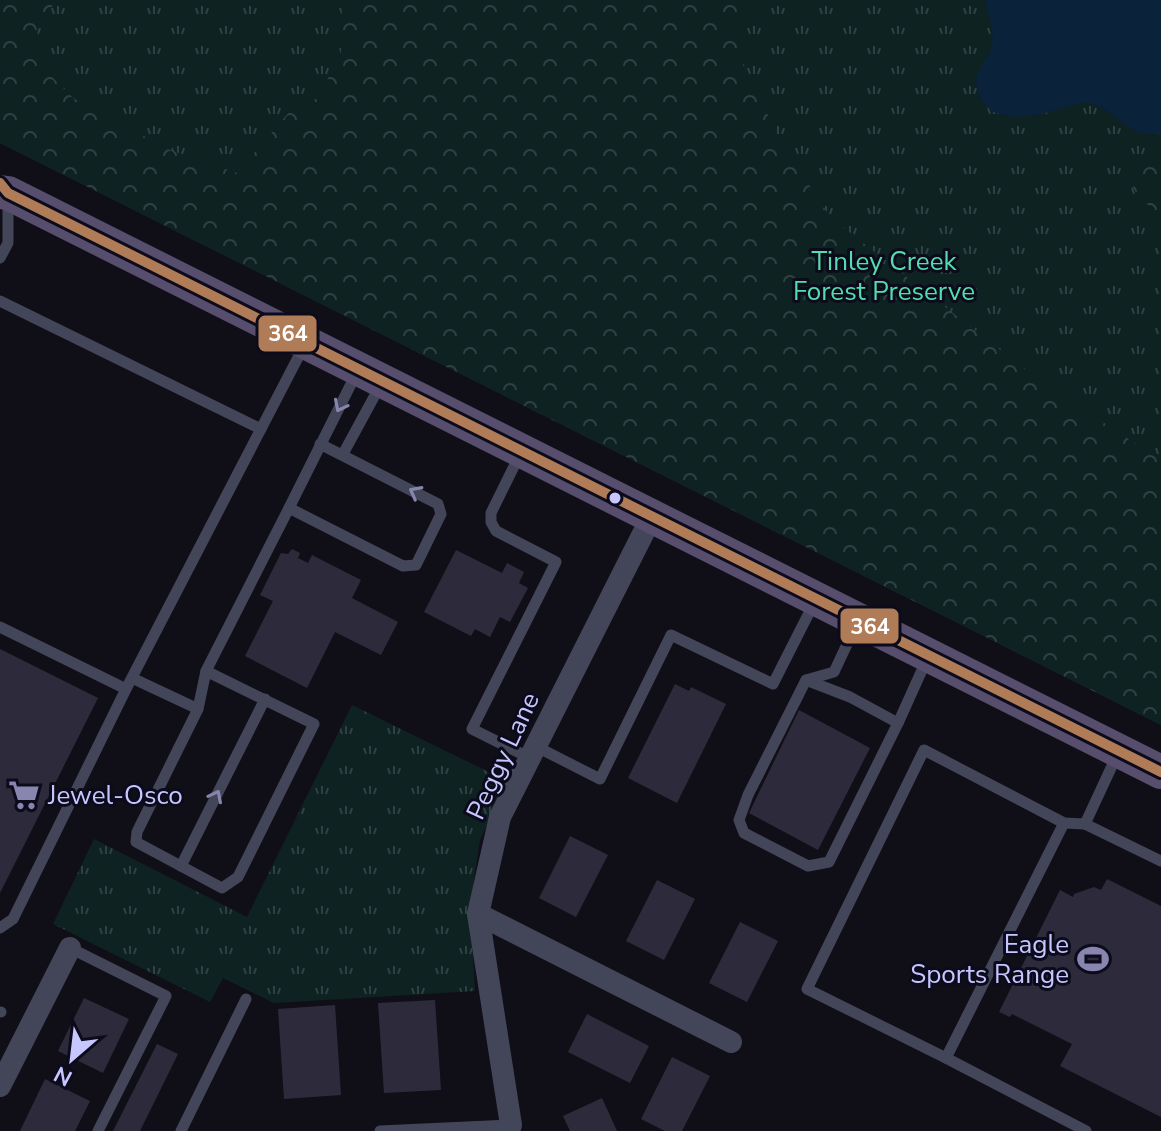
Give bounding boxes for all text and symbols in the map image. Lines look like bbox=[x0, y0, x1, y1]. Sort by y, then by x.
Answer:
park label: Tinley Creek Forest Preserve bbox=[793, 244, 975, 309]
line badge: 364 bbox=[257, 314, 318, 353]
text: 364 bbox=[268, 319, 308, 349]
one-way arrow bbox=[334, 398, 349, 413]
one-way arrow bbox=[408, 486, 423, 501]
unlabelled marker bbox=[607, 490, 623, 506]
line badge: 364 bbox=[839, 607, 900, 645]
text: 364 bbox=[850, 612, 890, 642]
street label: Peggy Lane bbox=[458, 687, 548, 825]
supermarket icon: Jewel-Osco bbox=[7, 778, 41, 812]
place label: Jewel-Osco bbox=[47, 778, 183, 813]
one-way arrow bbox=[206, 790, 222, 805]
place label: Eagle Sports Range bbox=[910, 927, 1069, 992]
sports icon: Eagle Sports Range bbox=[1076, 942, 1110, 976]
north arrow bbox=[32, 1019, 112, 1099]
text: N bbox=[49, 1059, 77, 1093]

